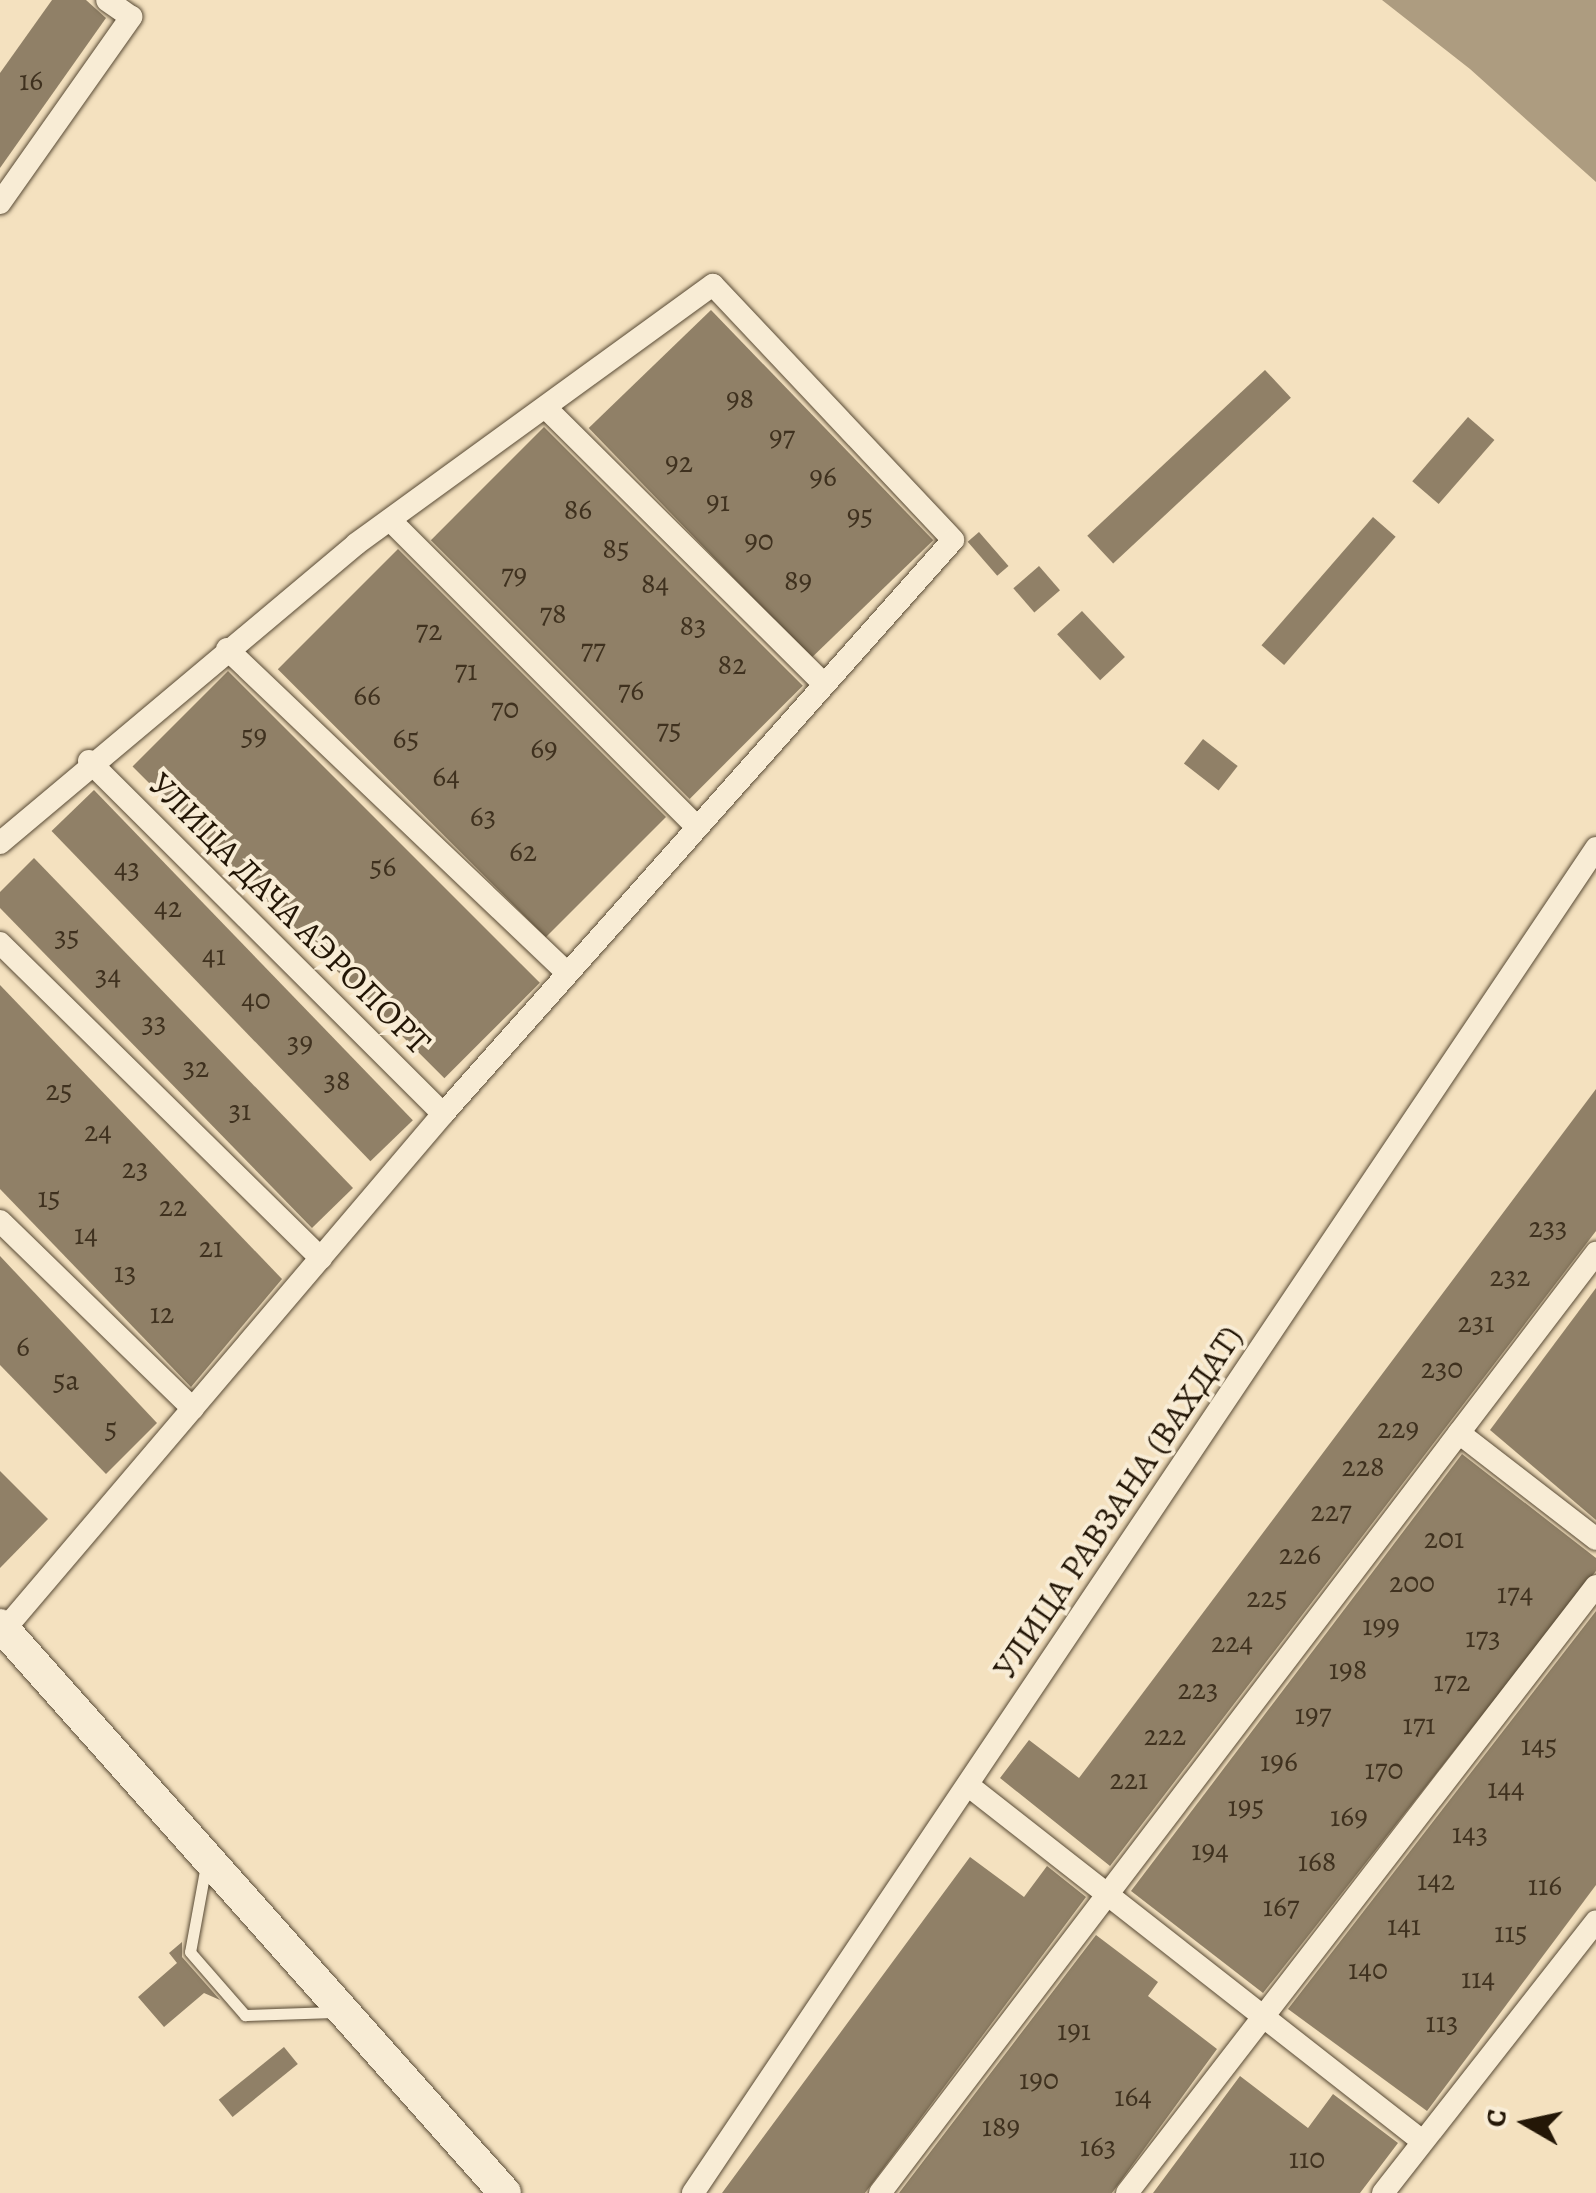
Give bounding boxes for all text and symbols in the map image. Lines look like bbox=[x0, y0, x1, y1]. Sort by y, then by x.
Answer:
house number: 16 bbox=[19, 62, 43, 98]
house number: 98 bbox=[726, 380, 754, 416]
house number: 97 bbox=[769, 418, 795, 454]
house number: 92 bbox=[665, 444, 693, 480]
house number: 96 bbox=[809, 458, 837, 494]
house number: 91 bbox=[706, 483, 730, 519]
house number: 86 bbox=[564, 491, 592, 527]
house number: 95 bbox=[847, 497, 873, 533]
house number: 90 bbox=[744, 522, 774, 558]
house number: 85 bbox=[602, 530, 630, 566]
house number: 79 bbox=[501, 556, 527, 592]
house number: 89 bbox=[784, 562, 812, 598]
house number: 84 bbox=[641, 565, 669, 601]
house number: 78 bbox=[539, 595, 567, 631]
house number: 83 bbox=[679, 607, 707, 643]
house number: 72 bbox=[416, 612, 442, 648]
house number: 77 bbox=[580, 631, 606, 667]
house number: 82 bbox=[718, 646, 746, 682]
house number: 71 bbox=[455, 652, 477, 688]
house number: 76 bbox=[618, 672, 644, 708]
house number: 66 bbox=[353, 677, 381, 713]
house number: 70 bbox=[491, 690, 519, 726]
house number: 75 bbox=[656, 711, 682, 747]
house number: 59 bbox=[241, 717, 267, 753]
house number: 65 bbox=[393, 720, 419, 756]
house number: 69 bbox=[530, 730, 558, 766]
house number: 64 bbox=[432, 758, 460, 794]
street label: УЛИЦА ДАЧА АЭРОПОРТ bbox=[140, 763, 440, 1063]
house number: 63 bbox=[470, 798, 496, 834]
house number: 62 bbox=[509, 833, 537, 869]
house number: 56 bbox=[370, 848, 396, 884]
house number: 43 bbox=[114, 850, 140, 886]
house number: 42 bbox=[154, 889, 182, 925]
house number: 35 bbox=[54, 918, 80, 954]
house number: 41 bbox=[202, 937, 226, 973]
house number: 34 bbox=[95, 957, 121, 993]
house number: 40 bbox=[241, 981, 271, 1017]
house number: 33 bbox=[142, 1004, 166, 1040]
house number: 39 bbox=[287, 1024, 313, 1060]
house number: 32 bbox=[183, 1049, 209, 1085]
house number: 38 bbox=[323, 1062, 351, 1098]
house number: 25 bbox=[45, 1072, 73, 1108]
house number: 31 bbox=[229, 1092, 251, 1128]
house number: 24 bbox=[84, 1113, 112, 1149]
house number: 23 bbox=[122, 1150, 148, 1186]
house number: 15 bbox=[37, 1179, 61, 1215]
house number: 22 bbox=[159, 1188, 187, 1224]
house number: 233 bbox=[1528, 1209, 1568, 1245]
house number: 14 bbox=[74, 1216, 98, 1252]
house number: 21 bbox=[199, 1229, 223, 1265]
house number: 13 bbox=[114, 1254, 136, 1290]
house number: 232 bbox=[1490, 1258, 1530, 1294]
house number: 12 bbox=[150, 1295, 174, 1331]
house number: 231 bbox=[1458, 1304, 1494, 1340]
street label: УЛИЦА РАВЗАНА (ВАХДАТ) bbox=[983, 1317, 1251, 1687]
house number: 6 bbox=[16, 1328, 30, 1364]
house number: 230 bbox=[1421, 1350, 1463, 1386]
house number: 5а bbox=[53, 1362, 79, 1398]
house number: 5 bbox=[105, 1410, 117, 1446]
house number: 229 bbox=[1377, 1410, 1419, 1446]
house number: 228 bbox=[1341, 1448, 1385, 1484]
house number: 227 bbox=[1310, 1493, 1352, 1529]
house number: 201 bbox=[1424, 1520, 1464, 1556]
house number: 226 bbox=[1279, 1536, 1321, 1572]
house number: 200 bbox=[1389, 1564, 1435, 1600]
house number: 174 bbox=[1497, 1575, 1533, 1611]
house number: 225 bbox=[1246, 1579, 1288, 1615]
house number: 199 bbox=[1362, 1607, 1400, 1643]
house number: 173 bbox=[1465, 1619, 1501, 1655]
house number: 224 bbox=[1211, 1624, 1253, 1660]
house number: 198 bbox=[1329, 1651, 1367, 1687]
house number: 172 bbox=[1433, 1663, 1471, 1699]
house number: 223 bbox=[1178, 1671, 1218, 1707]
house number: 197 bbox=[1295, 1696, 1331, 1732]
house number: 171 bbox=[1402, 1706, 1436, 1742]
house number: 222 bbox=[1144, 1717, 1186, 1753]
house number: 145 bbox=[1521, 1727, 1557, 1763]
house number: 196 bbox=[1260, 1743, 1298, 1779]
house number: 170 bbox=[1365, 1751, 1403, 1787]
house number: 221 bbox=[1110, 1761, 1148, 1797]
house number: 144 bbox=[1487, 1770, 1525, 1806]
house number: 195 bbox=[1228, 1788, 1264, 1824]
house number: 169 bbox=[1330, 1798, 1368, 1834]
house number: 143 bbox=[1452, 1815, 1488, 1851]
house number: 194 bbox=[1191, 1832, 1229, 1868]
house number: 168 bbox=[1298, 1843, 1336, 1879]
house number: 142 bbox=[1417, 1862, 1455, 1898]
house number: 116 bbox=[1528, 1867, 1562, 1903]
house number: 167 bbox=[1263, 1888, 1299, 1924]
house number: 141 bbox=[1387, 1907, 1421, 1943]
house number: 115 bbox=[1494, 1914, 1528, 1950]
house number: 140 bbox=[1348, 1951, 1388, 1987]
house number: 114 bbox=[1461, 1960, 1495, 1996]
house number: 113 bbox=[1426, 2004, 1458, 2040]
house number: 191 bbox=[1057, 2012, 1091, 2048]
house number: 190 bbox=[1019, 2061, 1059, 2097]
north arrow bbox=[1476, 2073, 1576, 2173]
house number: 164 bbox=[1114, 2078, 1152, 2114]
text: С bbox=[1476, 2107, 1516, 2130]
house number: 189 bbox=[982, 2108, 1020, 2144]
house number: 163 bbox=[1080, 2128, 1116, 2164]
house number: 110 bbox=[1289, 2140, 1325, 2176]

